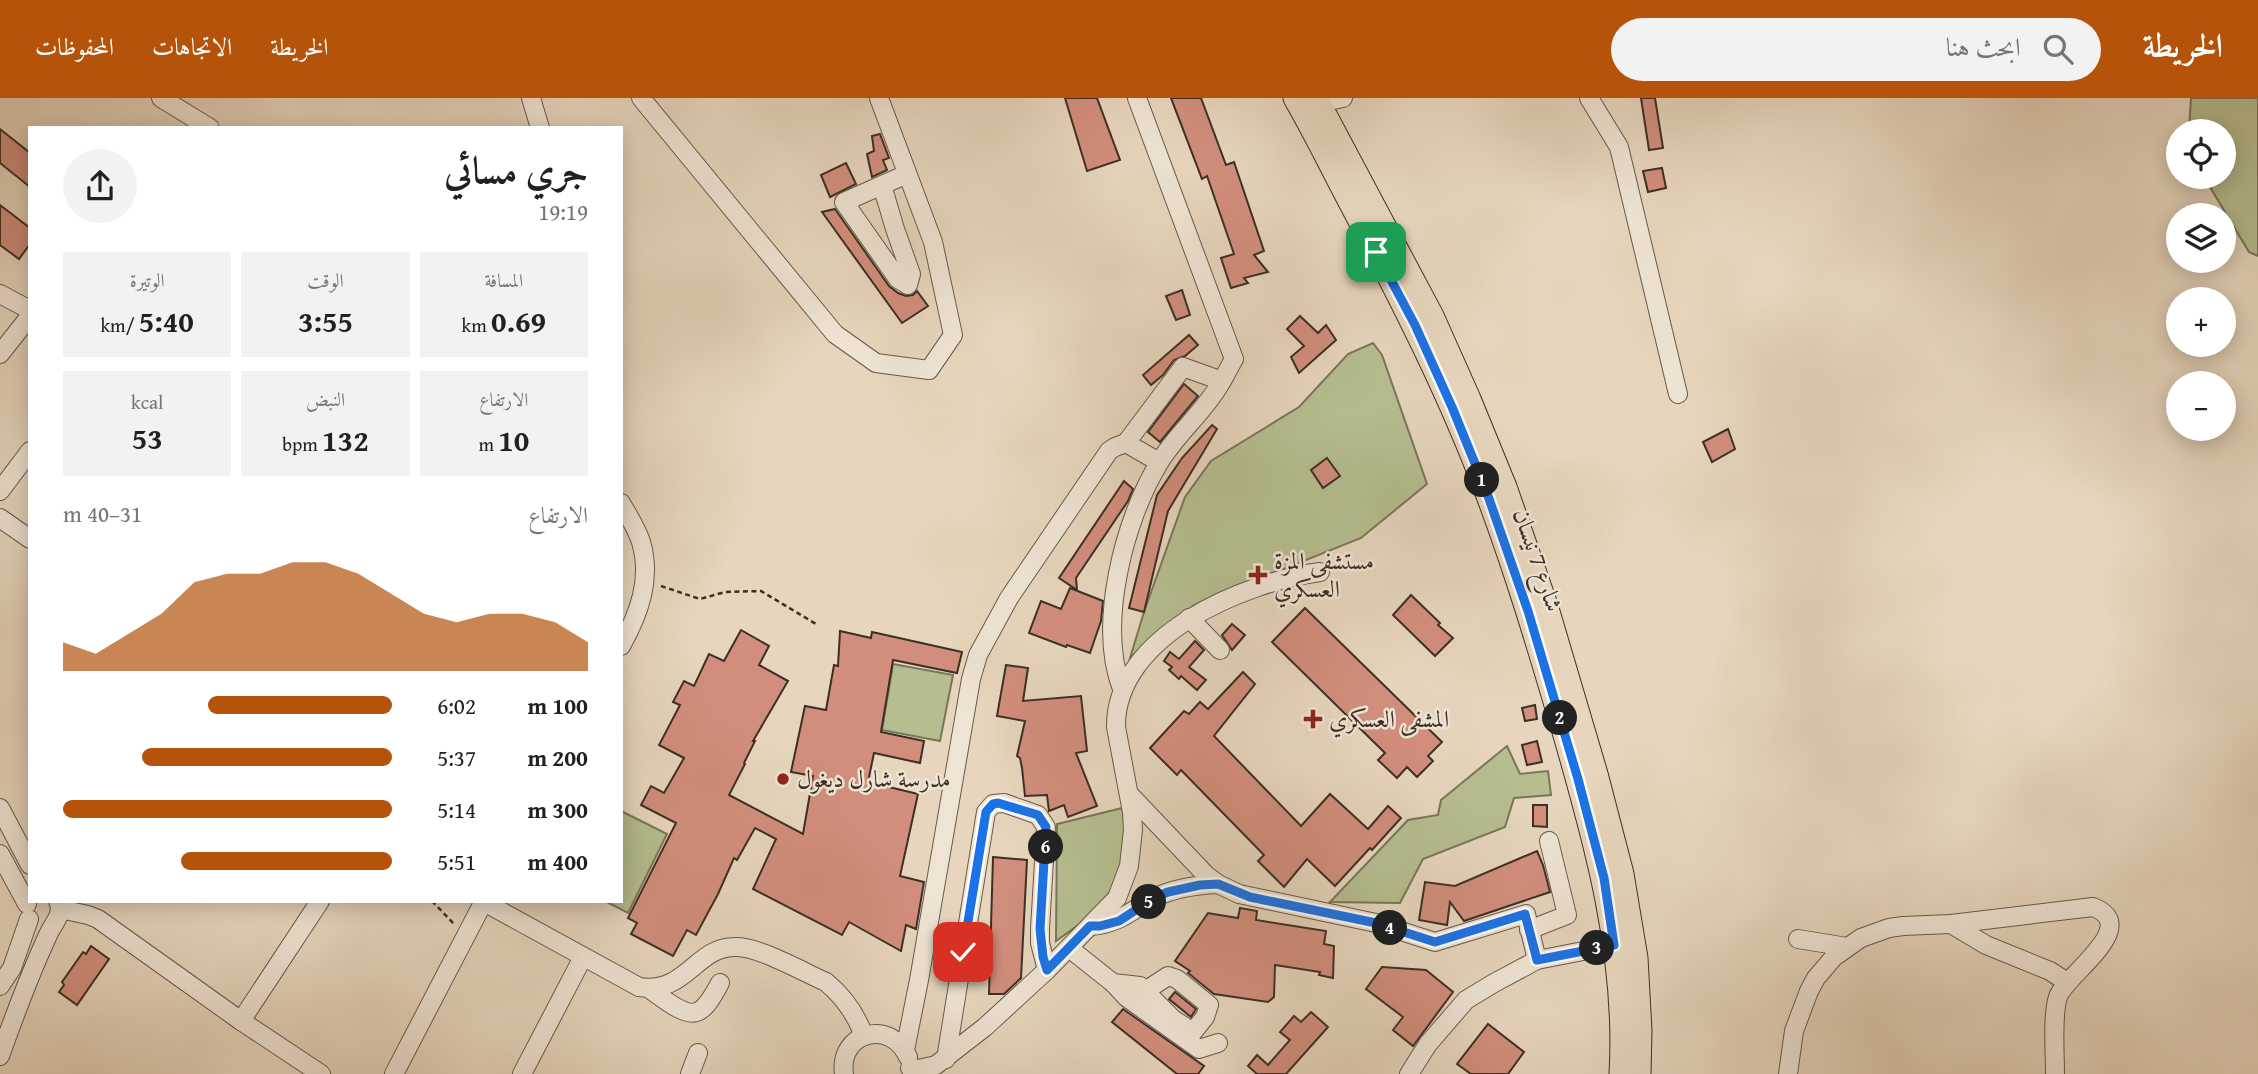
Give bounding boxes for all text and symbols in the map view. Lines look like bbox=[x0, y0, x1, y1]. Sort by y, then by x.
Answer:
search box bbox=[1611, 18, 2101, 81]
text: الخريطة bbox=[2143, 21, 2223, 69]
text: ابحث هنا bbox=[1946, 27, 2021, 66]
text: المحفوظات bbox=[35, 29, 114, 64]
text: الاتجاهات bbox=[152, 29, 232, 64]
text: الخريطة bbox=[270, 29, 329, 64]
icon: search bbox=[2039, 30, 2077, 68]
map controls bbox=[2166, 119, 2236, 441]
button: locate bbox=[2166, 119, 2236, 189]
text: جري مسائي bbox=[444, 141, 588, 197]
button: share bbox=[63, 149, 137, 223]
text: 19:19 bbox=[538, 195, 588, 228]
button: layers bbox=[2166, 203, 2236, 273]
pin bbox=[1346, 222, 1406, 282]
icon: arrive bbox=[1357, 233, 1395, 271]
text: الوتيرة bbox=[130, 266, 165, 294]
text: الوقت bbox=[307, 266, 344, 294]
text: المسافة bbox=[484, 266, 523, 294]
button: + bbox=[2166, 287, 2236, 357]
text: 5:40 bbox=[139, 299, 194, 343]
text: 3:55 bbox=[298, 299, 353, 343]
text: 0.69 bbox=[491, 299, 546, 343]
text: /km bbox=[100, 311, 139, 339]
text: km bbox=[462, 311, 491, 339]
button: − bbox=[2166, 371, 2236, 441]
text: النبض bbox=[306, 385, 345, 413]
text: الارتفاع bbox=[479, 385, 528, 413]
text: kcal bbox=[131, 388, 163, 416]
text: 53 bbox=[132, 416, 163, 460]
text: 132 bbox=[322, 418, 369, 462]
text: 10 bbox=[498, 418, 529, 462]
text: bpm bbox=[282, 430, 322, 458]
text: m bbox=[478, 430, 498, 458]
pin: 1 bbox=[1464, 462, 1500, 498]
text: 1 bbox=[1477, 465, 1486, 493]
text: 31–40 m bbox=[63, 497, 142, 530]
text: الارتفاع bbox=[528, 498, 588, 531]
street label: شارع 7 نيسان bbox=[1502, 504, 1572, 617]
place label: مستشفى المزة العسكري bbox=[1274, 543, 1374, 608]
marker: مستشفى المزة العسكري bbox=[1248, 565, 1268, 585]
text: 6:02 bbox=[437, 689, 476, 722]
text: 100 m bbox=[527, 689, 588, 722]
pin: 2 bbox=[1542, 700, 1578, 736]
place label: المشفى العسكري bbox=[1329, 701, 1449, 738]
text: 2 bbox=[1555, 703, 1564, 731]
marker: المشفى العسكري bbox=[1303, 709, 1323, 729]
text: 5:37 bbox=[437, 741, 476, 774]
text: 200 m bbox=[527, 741, 588, 774]
place label: مدرسة شارل ديغول bbox=[797, 761, 951, 796]
marker: مدرسة شارل ديغول bbox=[775, 771, 791, 787]
text: 5:14 bbox=[437, 793, 476, 826]
text: 300 m bbox=[527, 793, 588, 826]
pin: 6 bbox=[1028, 830, 1064, 864]
text: 6 bbox=[1041, 832, 1050, 860]
text: 5:51 bbox=[437, 845, 476, 878]
text: 400 m bbox=[527, 845, 588, 878]
pin: 5 bbox=[1132, 884, 1166, 920]
text: 5 bbox=[1144, 887, 1153, 915]
pin: 4 bbox=[1372, 910, 1408, 946]
text: 4 bbox=[1385, 913, 1394, 941]
pin bbox=[933, 922, 993, 982]
pin: 3 bbox=[1580, 930, 1614, 966]
icon: check bbox=[944, 933, 982, 971]
text: 3 bbox=[1592, 933, 1601, 961]

